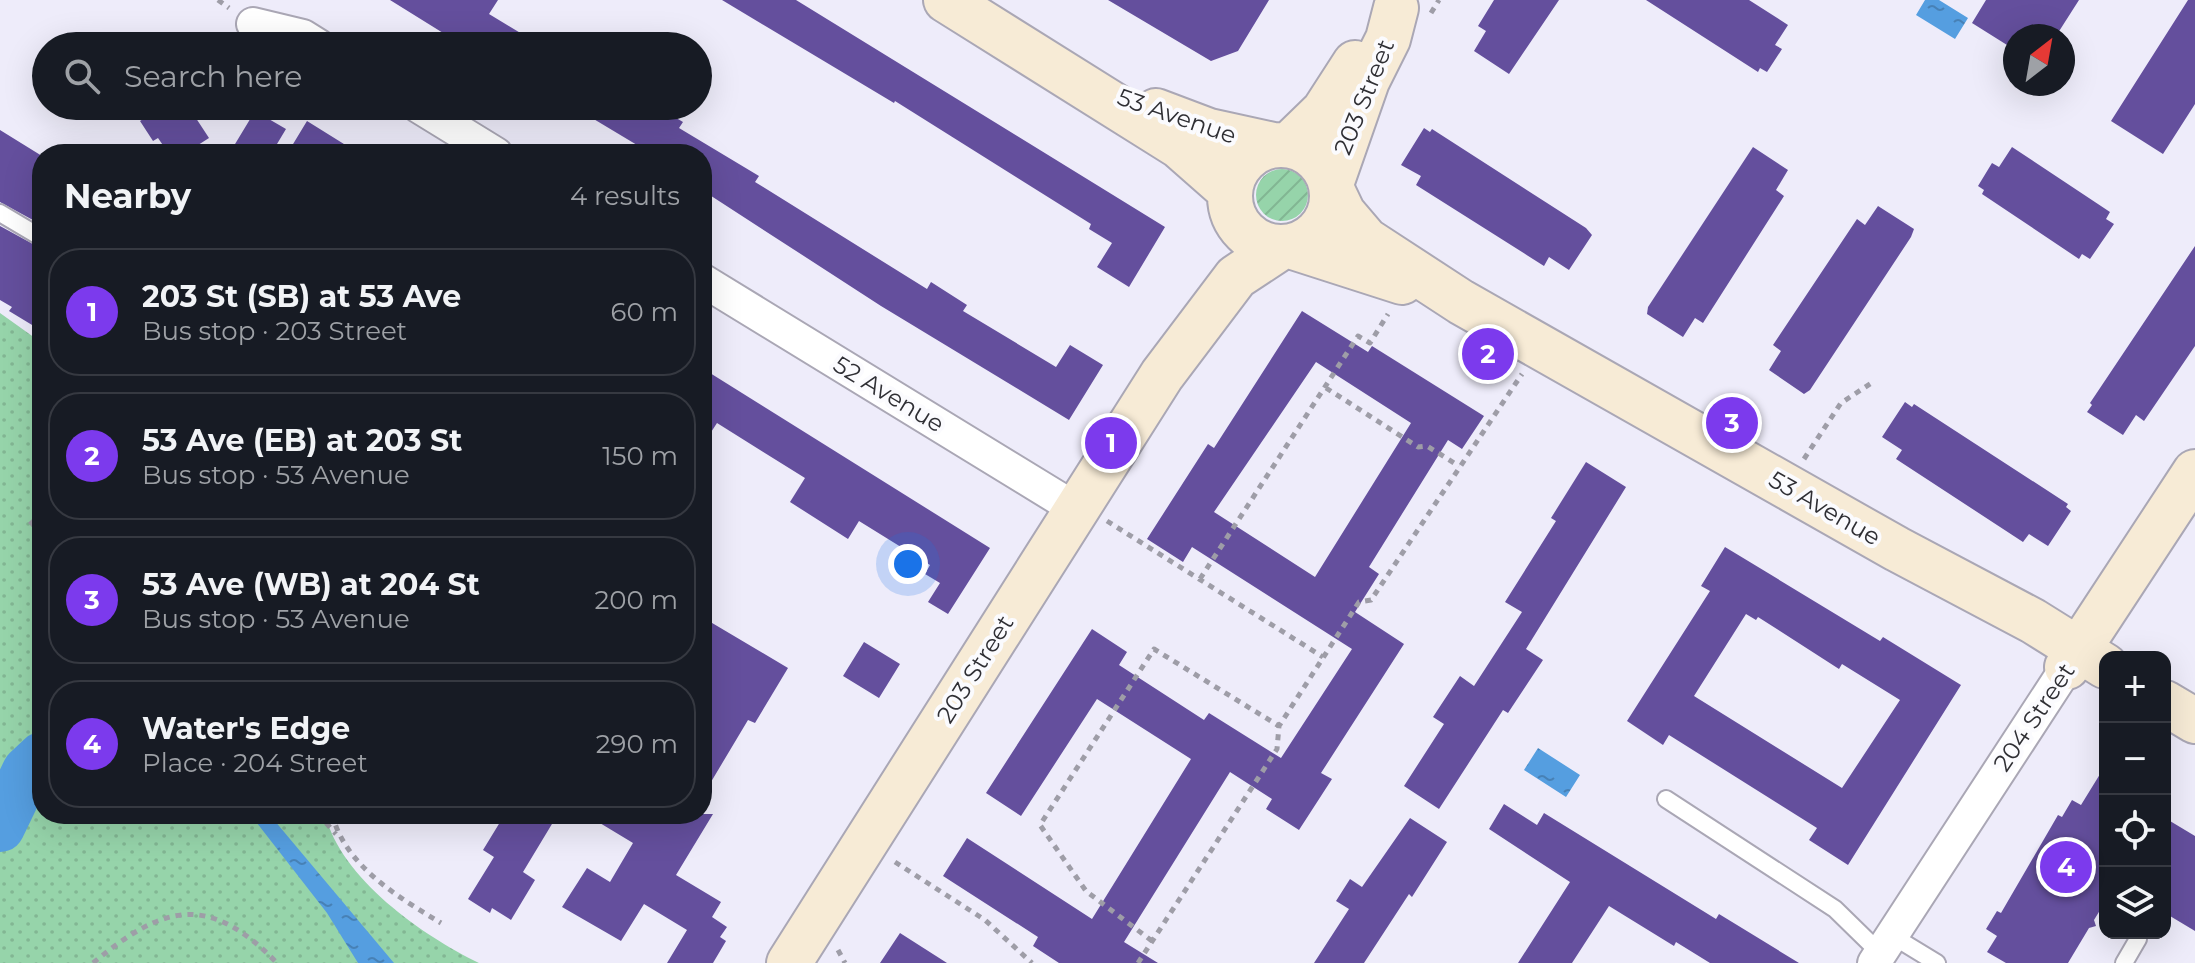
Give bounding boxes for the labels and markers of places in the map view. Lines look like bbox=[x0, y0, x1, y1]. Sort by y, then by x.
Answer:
pin: 2 bbox=[1462, 324, 1514, 384]
pin: 3 bbox=[1706, 393, 1758, 453]
pin: 1 bbox=[1085, 413, 1137, 473]
pin: 4 bbox=[2040, 837, 2092, 897]

